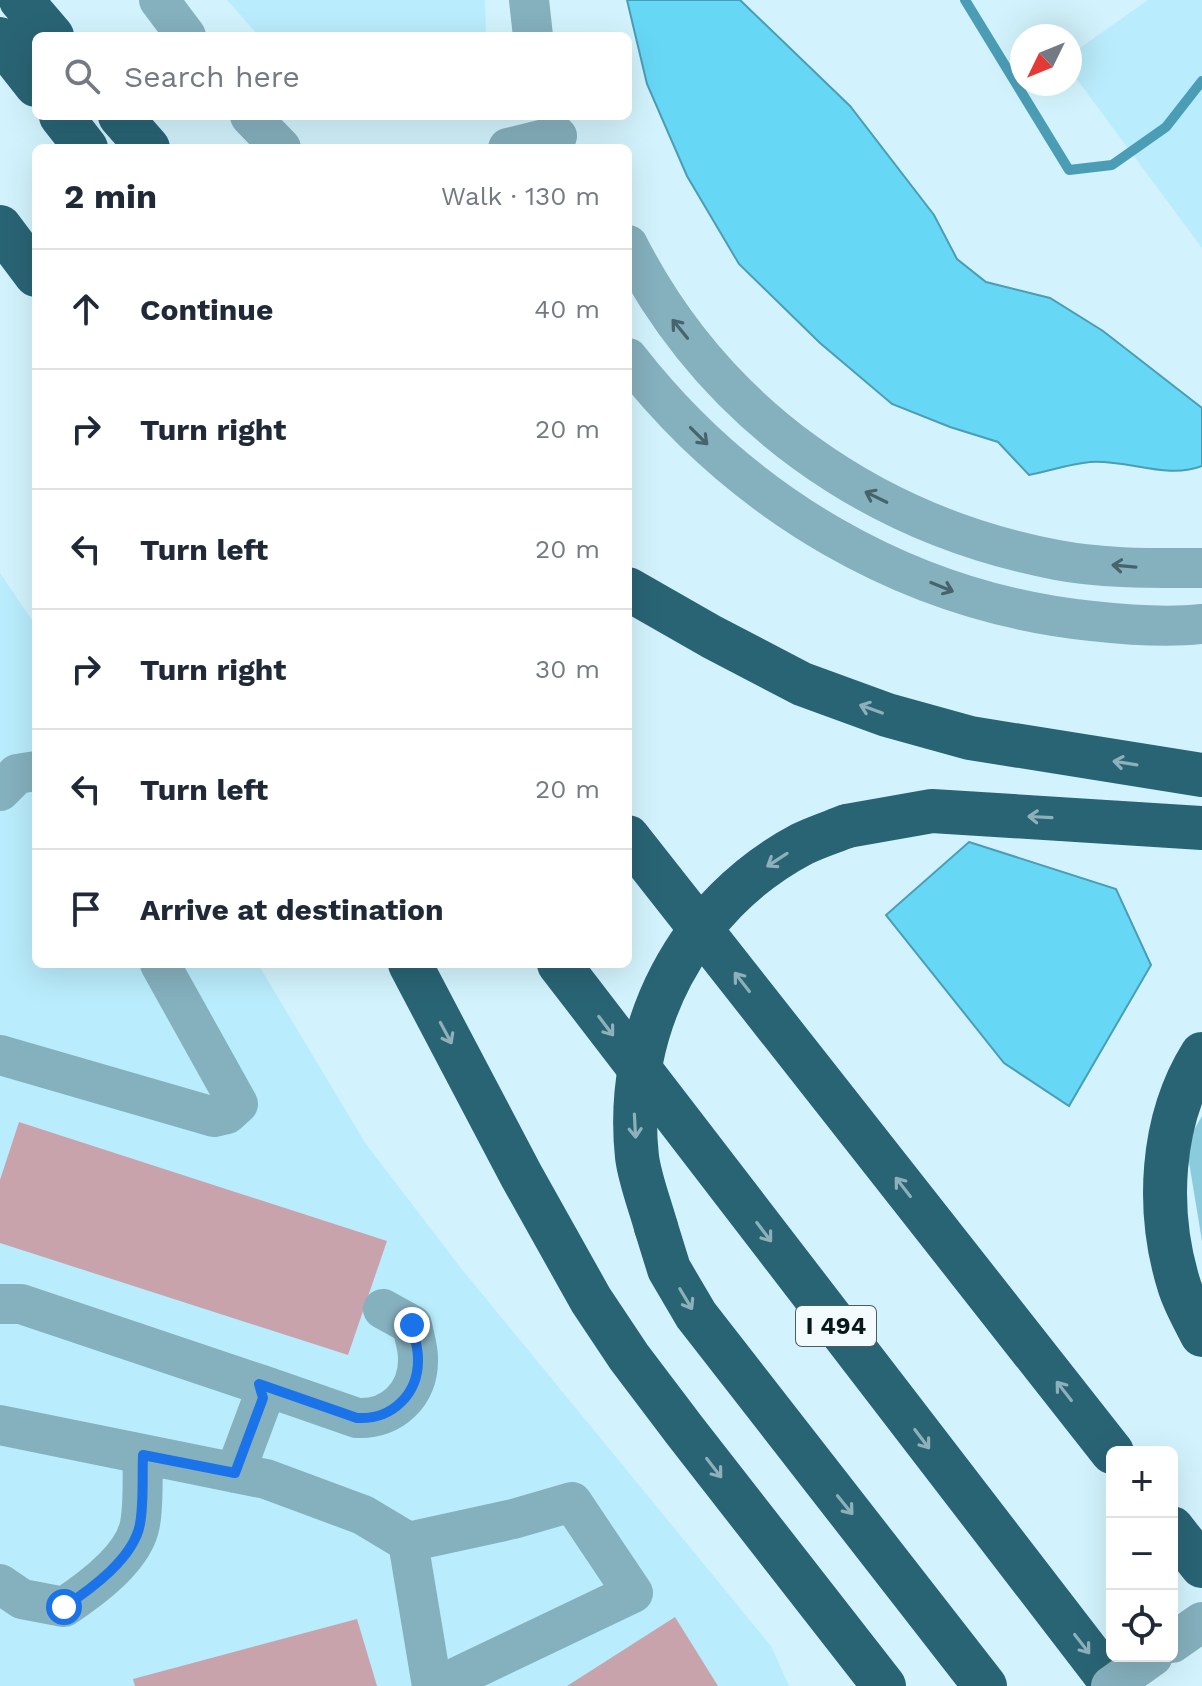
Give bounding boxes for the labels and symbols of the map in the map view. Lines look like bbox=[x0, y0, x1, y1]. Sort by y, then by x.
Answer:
north arrow bbox=[1010, 24, 1082, 96]
one-way arrow bbox=[672, 319, 689, 340]
one-way arrow bbox=[690, 426, 709, 446]
one-way arrow bbox=[864, 489, 888, 504]
one-way arrow bbox=[1111, 558, 1138, 573]
one-way arrow bbox=[929, 581, 954, 595]
one-way arrow bbox=[859, 701, 884, 715]
one-way arrow bbox=[1113, 755, 1138, 770]
one-way arrow bbox=[1027, 809, 1054, 824]
one-way arrow bbox=[767, 851, 789, 868]
one-way arrow bbox=[734, 972, 751, 993]
one-way arrow bbox=[598, 1015, 615, 1036]
one-way arrow bbox=[438, 1021, 454, 1045]
one-way arrow bbox=[628, 1112, 643, 1139]
one-way arrow bbox=[894, 1177, 912, 1198]
one-way arrow bbox=[756, 1221, 773, 1243]
one-way arrow bbox=[679, 1287, 695, 1310]
road number: I 494 bbox=[796, 1306, 876, 1346]
route end bbox=[394, 1307, 430, 1343]
one-way arrow bbox=[1055, 1381, 1072, 1402]
one-way arrow bbox=[914, 1428, 931, 1449]
one-way arrow bbox=[705, 1457, 722, 1478]
one-way arrow bbox=[836, 1494, 853, 1515]
route start bbox=[46, 1589, 82, 1625]
one-way arrow bbox=[1073, 1633, 1090, 1654]

